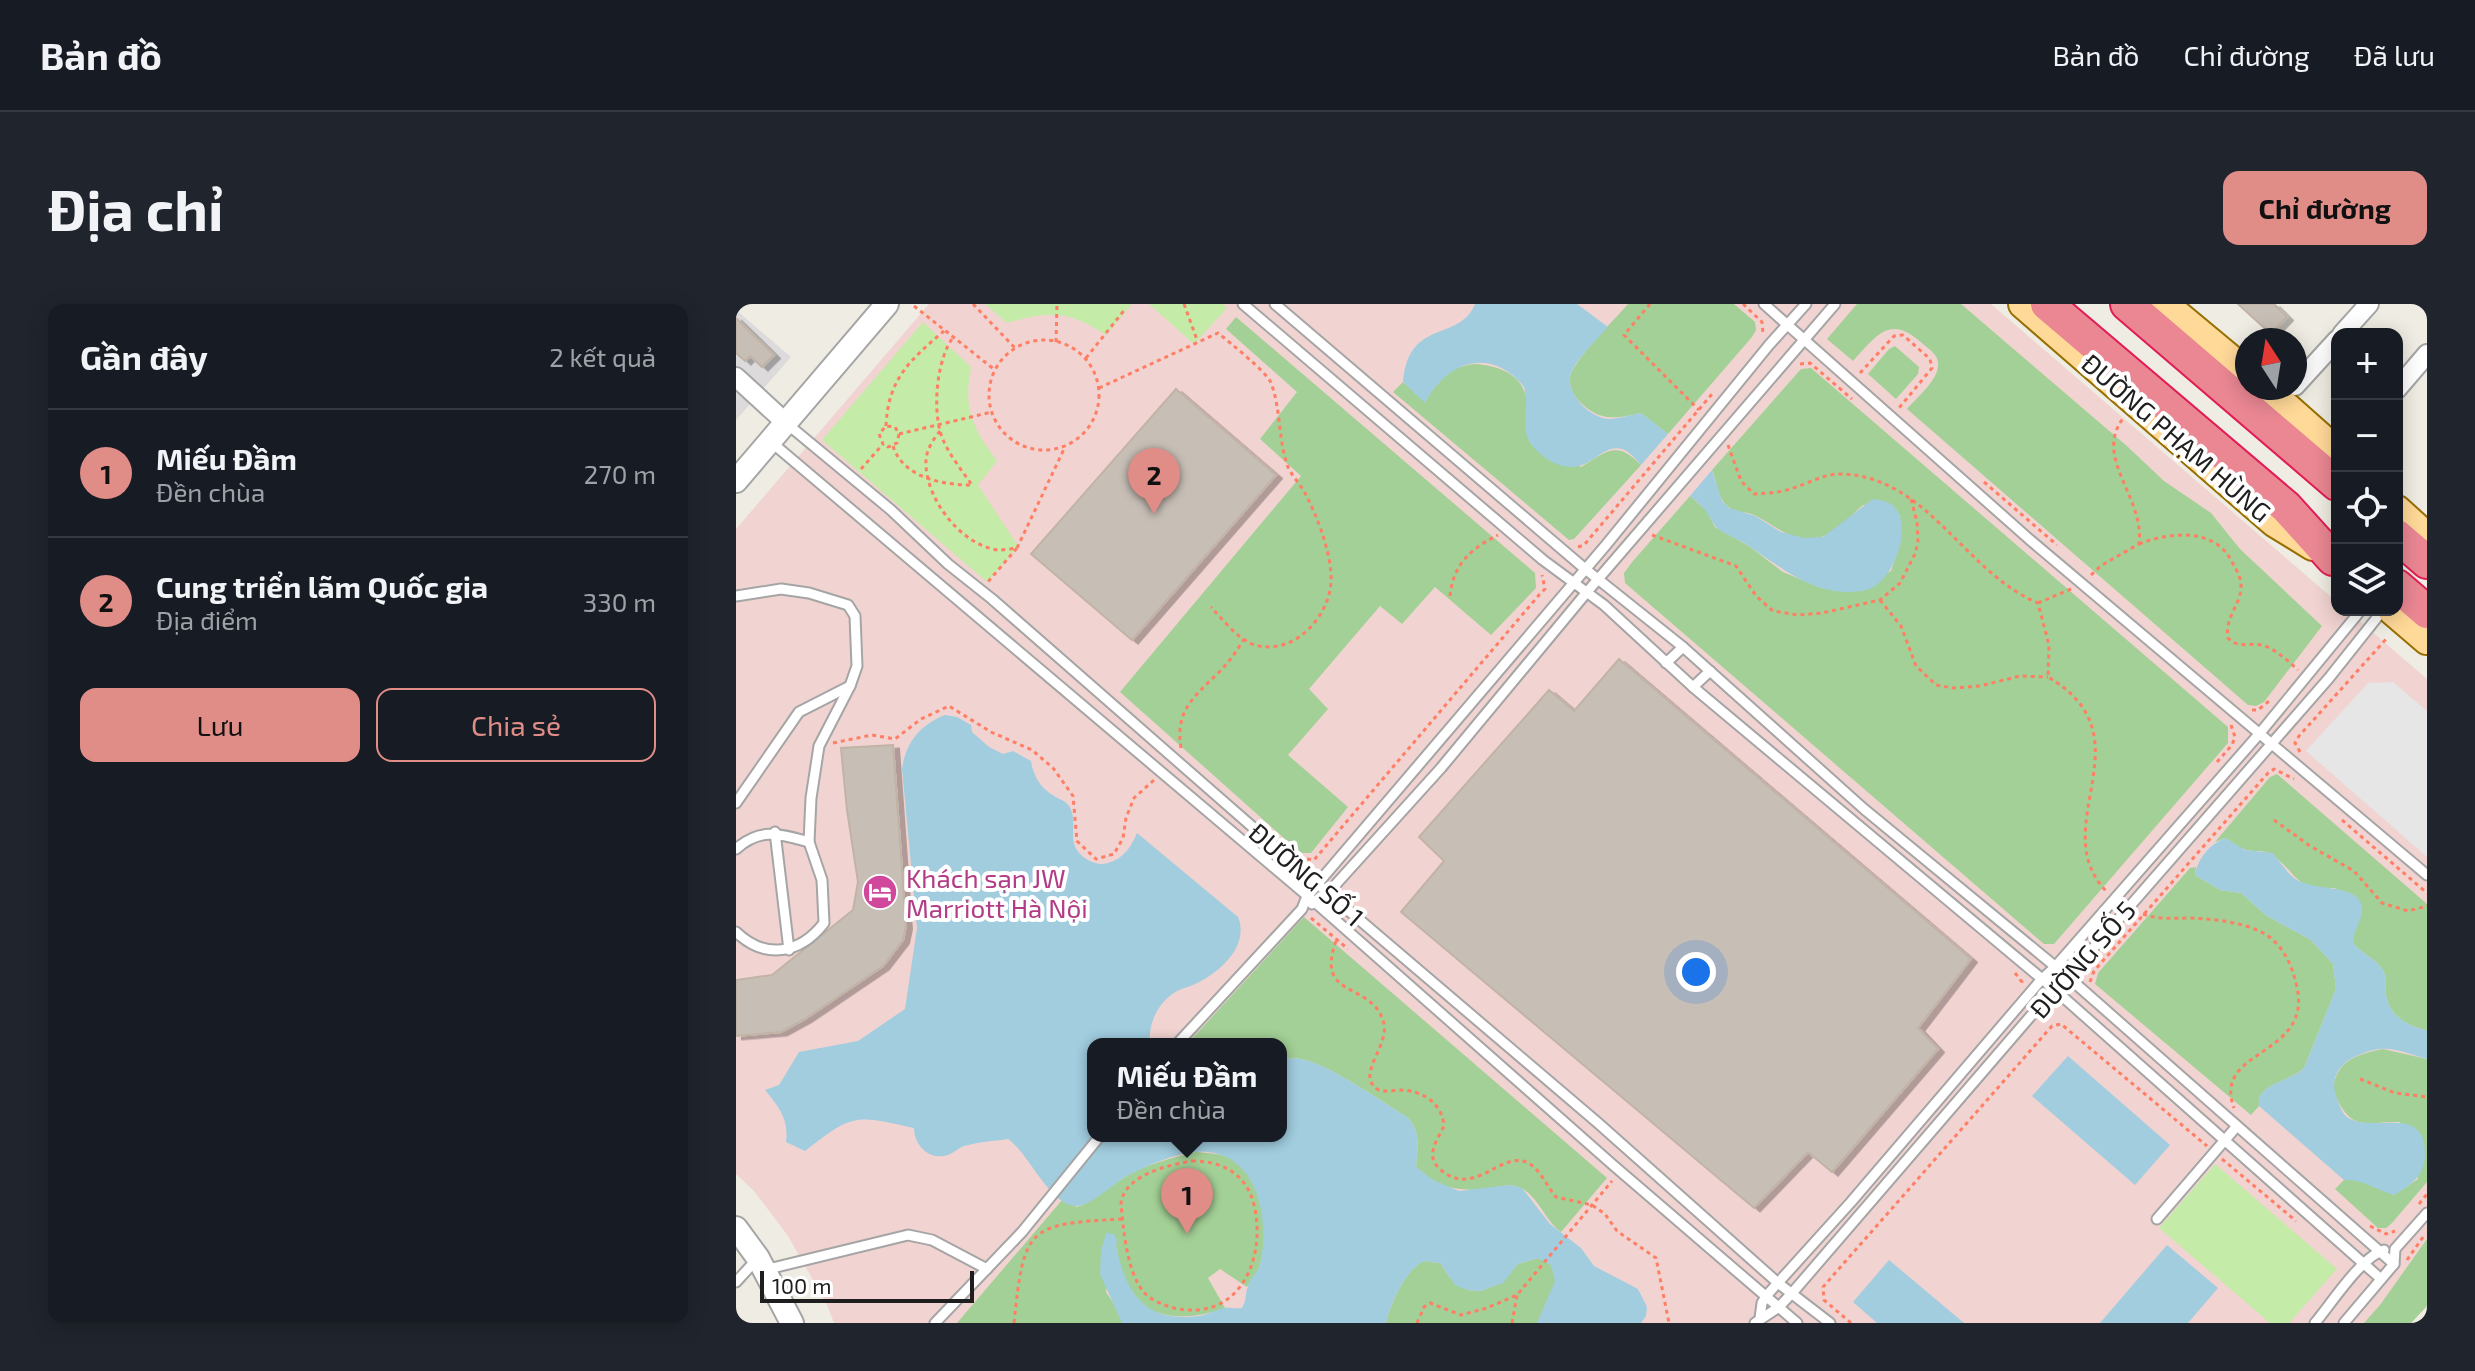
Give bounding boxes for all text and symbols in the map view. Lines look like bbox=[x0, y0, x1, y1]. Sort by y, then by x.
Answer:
text: Bản đồ bbox=[40, 32, 162, 78]
text: Bản đồ bbox=[2052, 38, 2140, 72]
text: Chỉ đường bbox=[2184, 38, 2310, 72]
text: Đã lưu bbox=[2354, 38, 2435, 72]
button: Chỉ đường bbox=[2223, 171, 2427, 245]
text: Địa chỉ bbox=[48, 175, 224, 242]
north arrow bbox=[2235, 328, 2307, 400]
map controls bbox=[2331, 328, 2403, 616]
button: + bbox=[2331, 328, 2403, 400]
text: Gần đây bbox=[80, 336, 208, 377]
text: 2 kết quả bbox=[549, 341, 656, 372]
street label: ĐƯỜNG PHẠM HÙNG bbox=[2076, 347, 2278, 527]
button: − bbox=[2331, 400, 2403, 472]
text: Miếu Đầm bbox=[156, 440, 297, 476]
pin: 2 bbox=[1128, 448, 1180, 514]
text: 1 bbox=[100, 458, 112, 489]
text: 270 m bbox=[584, 458, 656, 489]
button: locate bbox=[2331, 472, 2403, 544]
text: Đền chùa bbox=[156, 476, 265, 507]
button: layers bbox=[2331, 544, 2403, 616]
text: Cung triển lãm Quốc gia bbox=[156, 568, 488, 604]
text: 2 bbox=[98, 586, 114, 617]
text: 330 m bbox=[583, 586, 656, 617]
text: Địa điểm bbox=[156, 604, 258, 635]
button: Lưu bbox=[80, 688, 360, 762]
button: Chia sẻ bbox=[376, 688, 656, 762]
street label: ĐƯỜNG SỐ 1 bbox=[1243, 815, 1371, 932]
place label: Khách sạn JW Marriott Hà Nội bbox=[906, 862, 1088, 923]
hotel icon: Khách sạn JW Marriott Hà Nội bbox=[861, 873, 899, 911]
street label: ĐƯỜNG SỐ 5 bbox=[2022, 893, 2141, 1024]
your location bbox=[1676, 952, 1716, 992]
popup bbox=[1087, 1038, 1287, 1142]
text: Miếu Đầm bbox=[1117, 1057, 1257, 1093]
text: Đền chùa bbox=[1117, 1093, 1226, 1124]
pin: 1 bbox=[1161, 1168, 1213, 1234]
scale bar bbox=[760, 1267, 974, 1303]
text: 100 m bbox=[772, 1272, 831, 1298]

